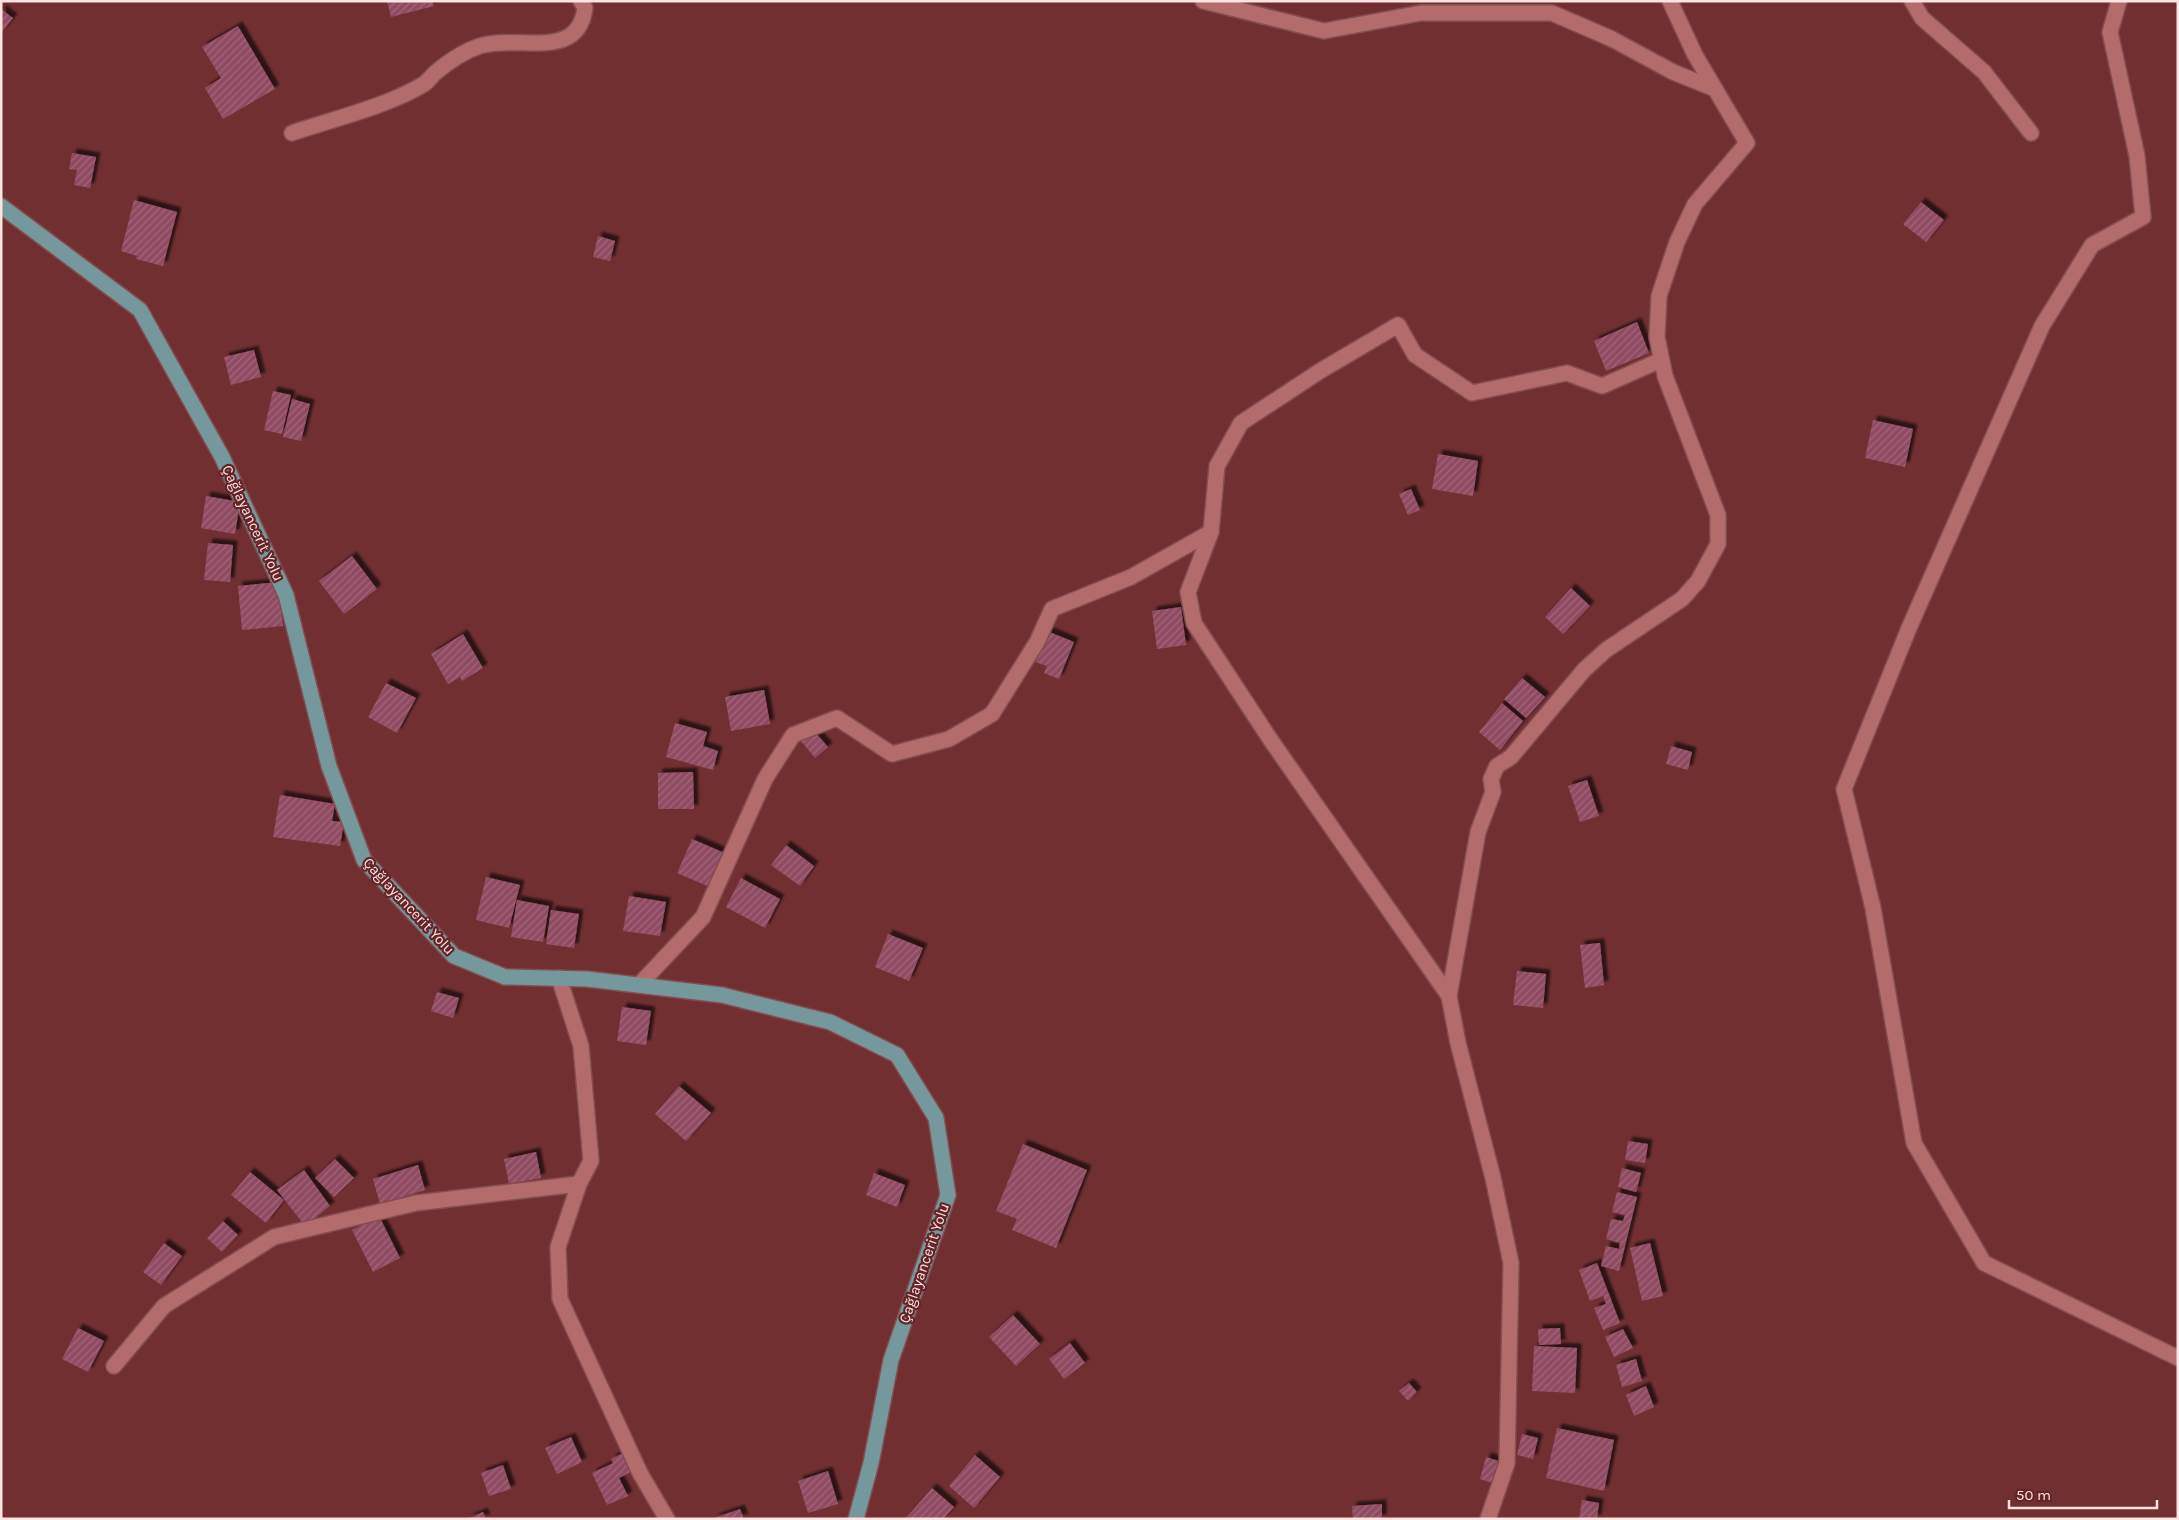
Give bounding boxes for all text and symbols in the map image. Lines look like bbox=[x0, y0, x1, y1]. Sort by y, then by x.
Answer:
street label: Çağlayancerit Yolu bbox=[218, 462, 288, 584]
street label: Çağlayancerit Yolu bbox=[359, 854, 459, 958]
street label: Çağlayancerit Yolu bbox=[895, 1201, 953, 1325]
scale bar bbox=[2009, 1478, 2156, 1510]
text: 50 m bbox=[2016, 1486, 2051, 1504]

